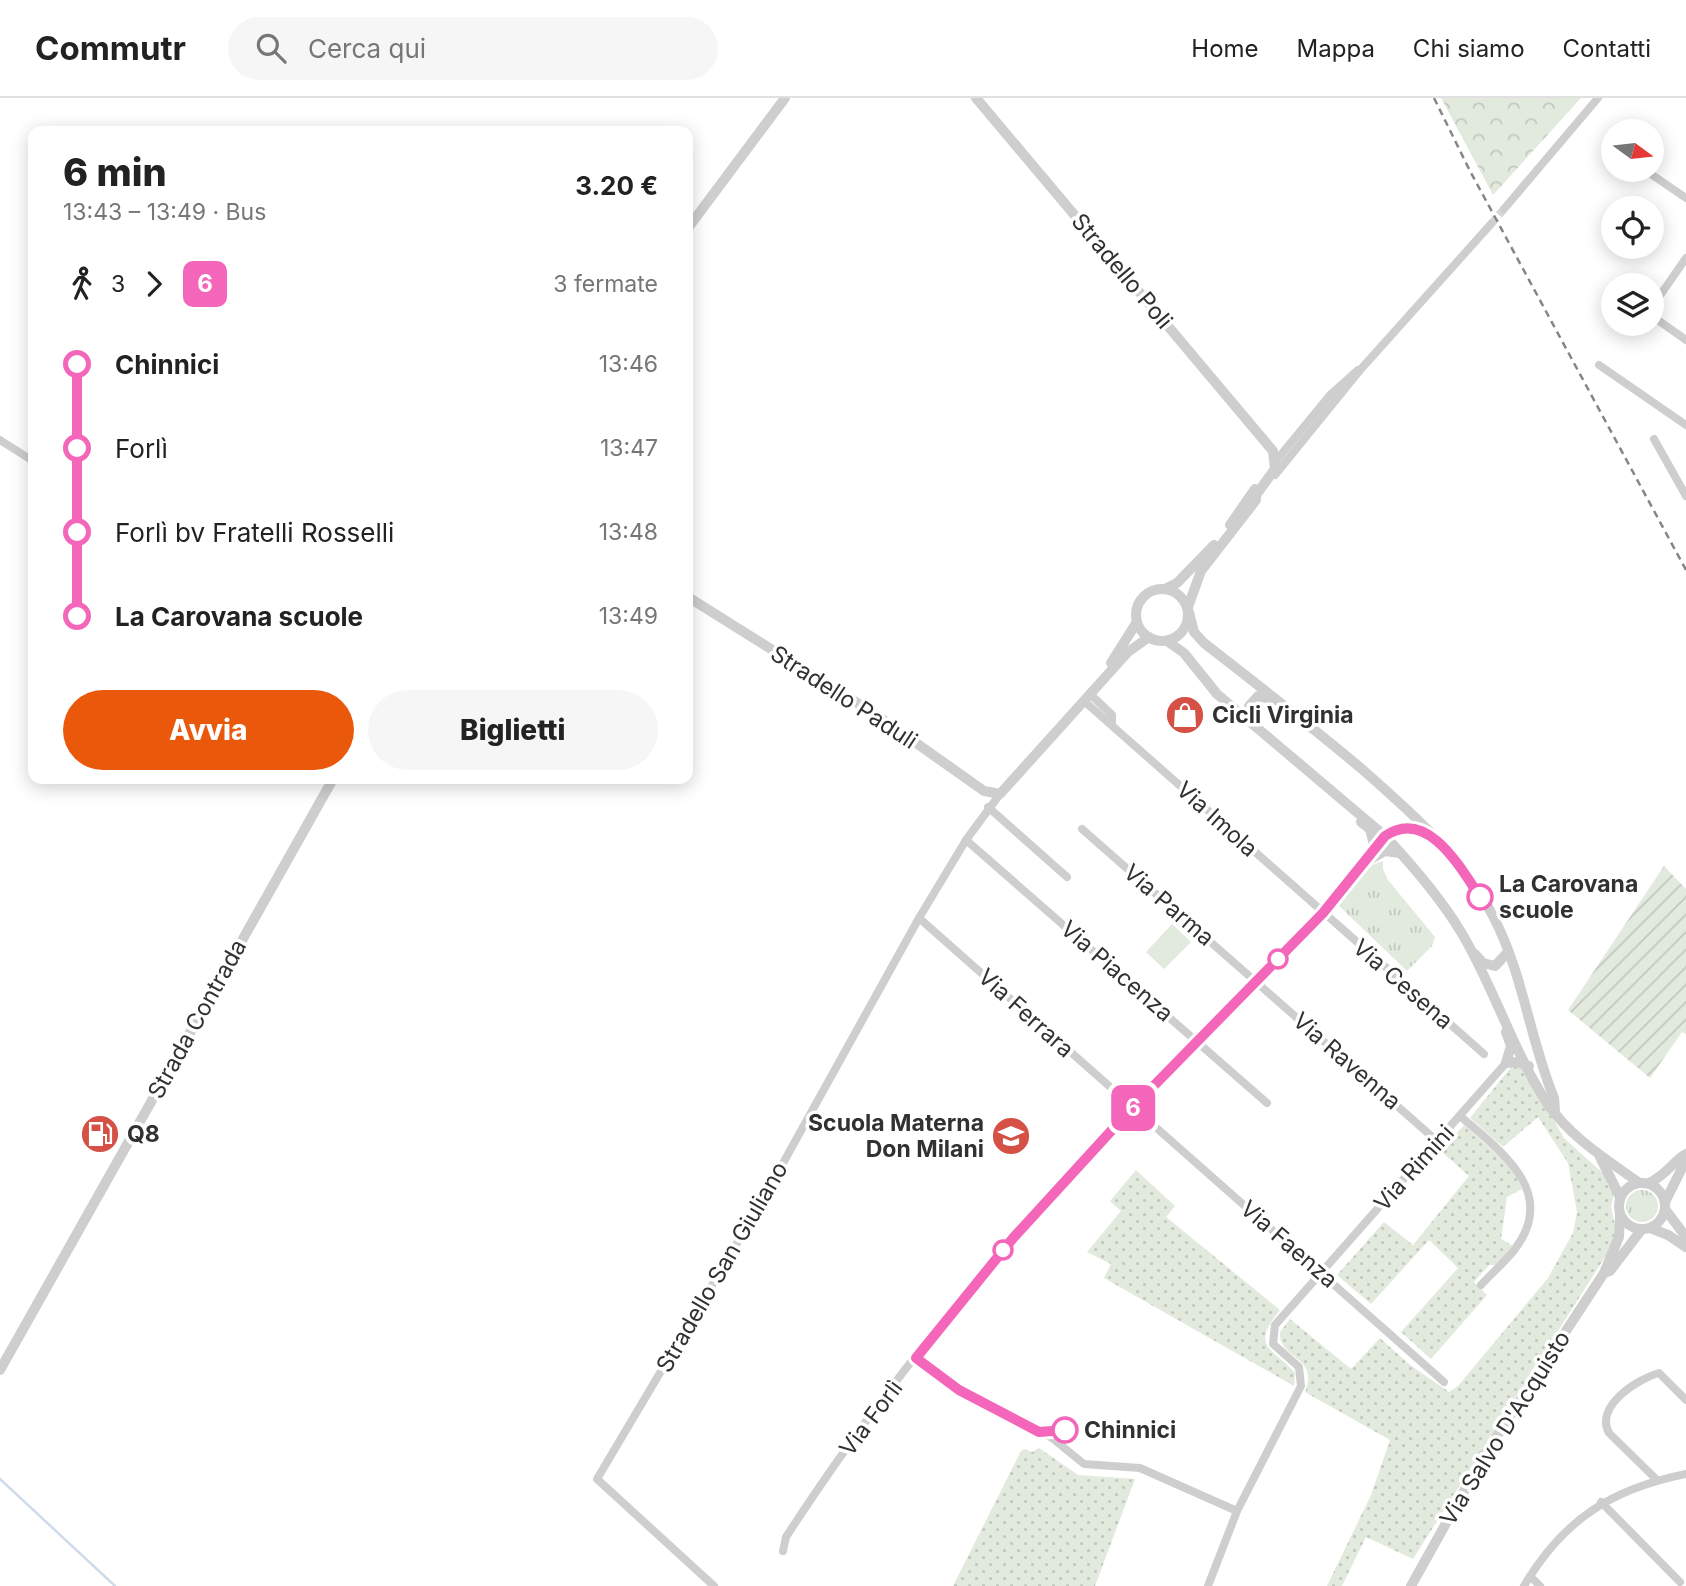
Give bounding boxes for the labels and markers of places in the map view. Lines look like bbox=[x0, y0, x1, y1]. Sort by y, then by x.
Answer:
shop icon: Cicli Virginia bbox=[1164, 694, 1206, 736]
place label: Cicli Virginia bbox=[1212, 701, 1354, 729]
place label: La Carovana scuole bbox=[1499, 870, 1638, 924]
marker: La Carovana scuole bbox=[1467, 884, 1493, 910]
unlabelled marker bbox=[1268, 949, 1288, 969]
place label: Scuola Materna Don Milani bbox=[808, 1109, 984, 1163]
fuel station icon: Q8 bbox=[79, 1113, 121, 1155]
school or university icon: Scuola Materna Don Milani bbox=[990, 1115, 1032, 1157]
place label: Q8 bbox=[127, 1120, 160, 1148]
unlabelled marker bbox=[993, 1240, 1013, 1260]
place label: Chinnici bbox=[1084, 1416, 1176, 1444]
marker: Chinnici bbox=[1052, 1417, 1078, 1443]

